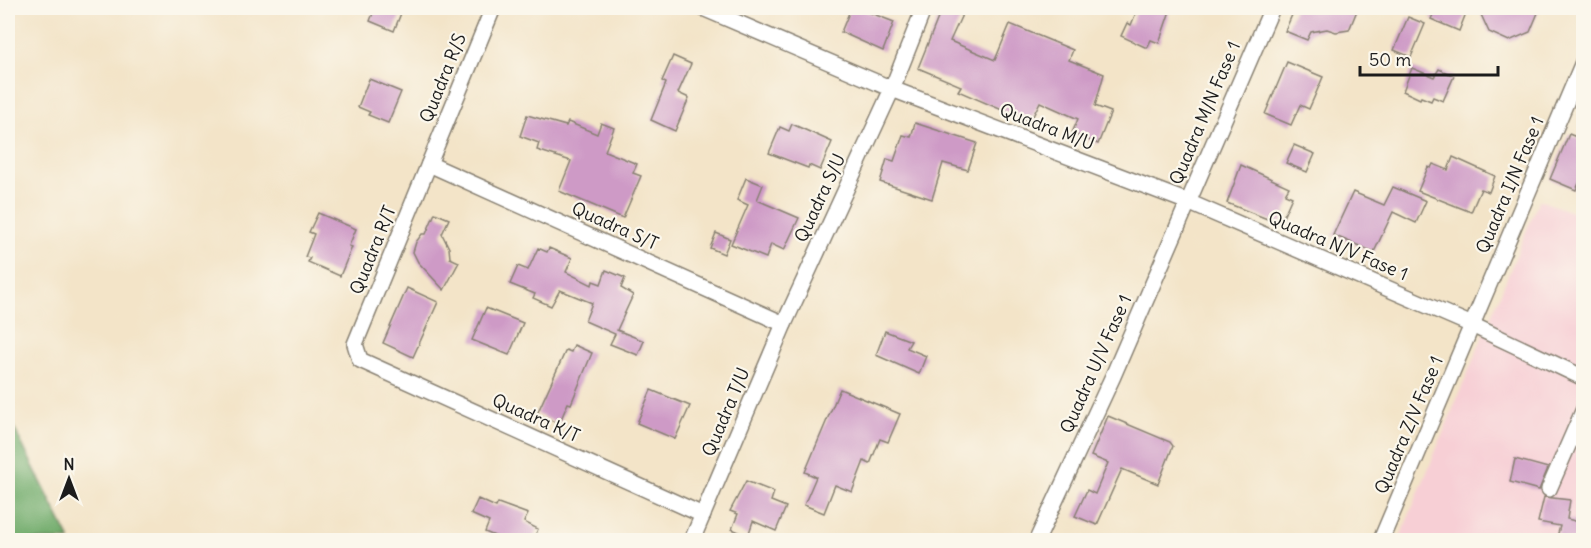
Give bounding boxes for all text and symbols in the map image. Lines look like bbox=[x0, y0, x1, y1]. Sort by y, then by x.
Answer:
street label: Quadra R/S bbox=[414, 30, 471, 126]
street label: Quadra M/N Fase 1 bbox=[1164, 38, 1245, 188]
scale bar bbox=[1360, 39, 1498, 77]
text: 50 m bbox=[1369, 48, 1411, 71]
street label: Quadra M/U bbox=[996, 98, 1098, 155]
street label: Quadra I/N Fase 1 bbox=[1470, 113, 1549, 257]
street label: Quadra S/U bbox=[789, 150, 850, 246]
street label: Quadra S/T bbox=[568, 196, 662, 255]
street label: Quadra R/T bbox=[344, 202, 401, 298]
street label: Quadra N/V Fase 1 bbox=[1265, 206, 1412, 285]
street label: Quadra U/V Fase 1 bbox=[1055, 291, 1136, 437]
street label: Quadra Z/V Fase 1 bbox=[1369, 352, 1448, 497]
street label: Quadra T/U bbox=[697, 364, 755, 460]
street label: Quadra K/T bbox=[489, 388, 584, 447]
north arrow bbox=[39, 449, 99, 509]
text: N bbox=[63, 454, 75, 474]

